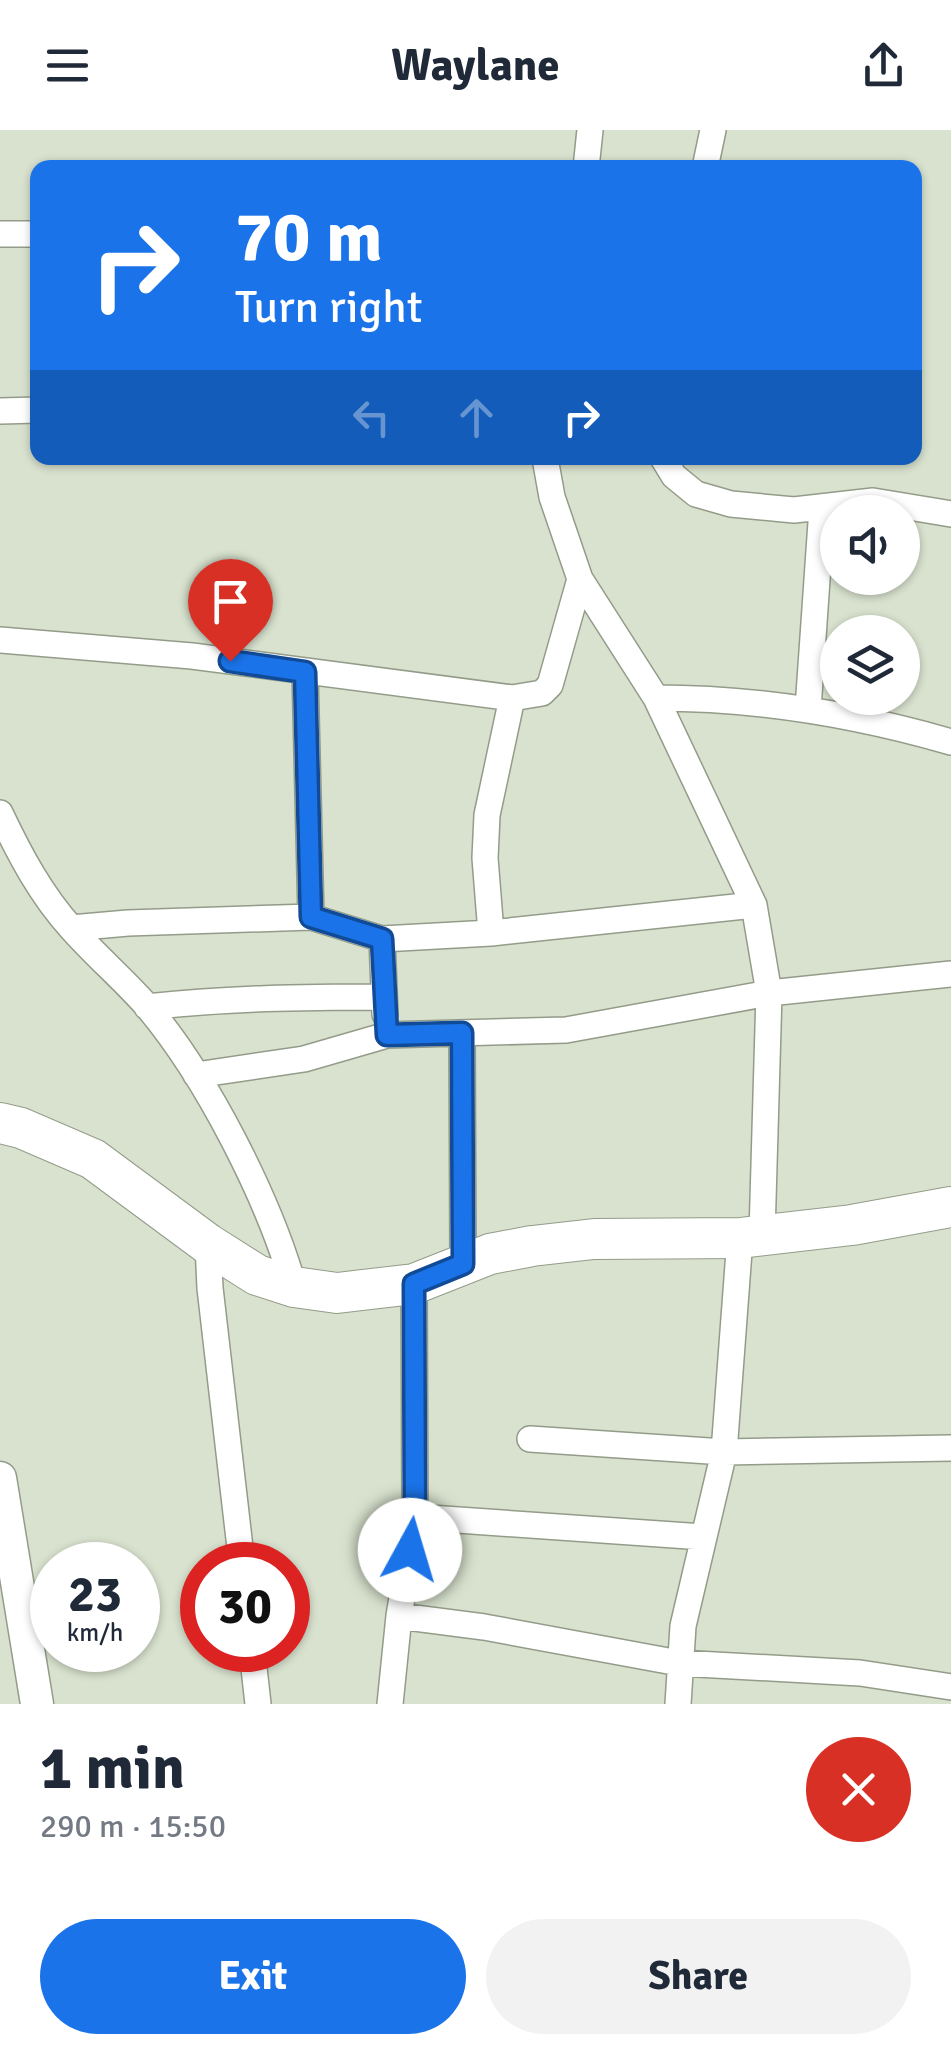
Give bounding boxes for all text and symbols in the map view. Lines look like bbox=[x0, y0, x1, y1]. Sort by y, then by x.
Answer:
icon: menu bbox=[40, 38, 95, 93]
text: Waylane bbox=[391, 38, 560, 93]
icon: share bbox=[856, 38, 911, 93]
text: 70 m bbox=[235, 194, 383, 280]
icon: right bbox=[70, 200, 200, 330]
text: Turn right bbox=[235, 280, 423, 335]
icon: left bbox=[344, 390, 399, 445]
icon: ahead bbox=[449, 390, 504, 445]
icon: right bbox=[554, 390, 609, 445]
map controls bbox=[820, 495, 920, 715]
button: sound bbox=[820, 495, 920, 595]
pin bbox=[188, 559, 273, 662]
icon: arrive bbox=[203, 574, 258, 629]
button: layers bbox=[820, 615, 920, 715]
position arrow bbox=[358, 1498, 462, 1602]
speed limit sign: 30 bbox=[180, 1542, 310, 1672]
text: 23 bbox=[68, 1564, 122, 1626]
text: km/h bbox=[67, 1617, 123, 1648]
text: 1 min bbox=[40, 1732, 185, 1806]
button: close bbox=[806, 1737, 911, 1842]
text: 290 m · 15:50 bbox=[40, 1807, 226, 1846]
button: Exit bbox=[40, 1919, 466, 2034]
button: Share bbox=[486, 1919, 911, 2034]

